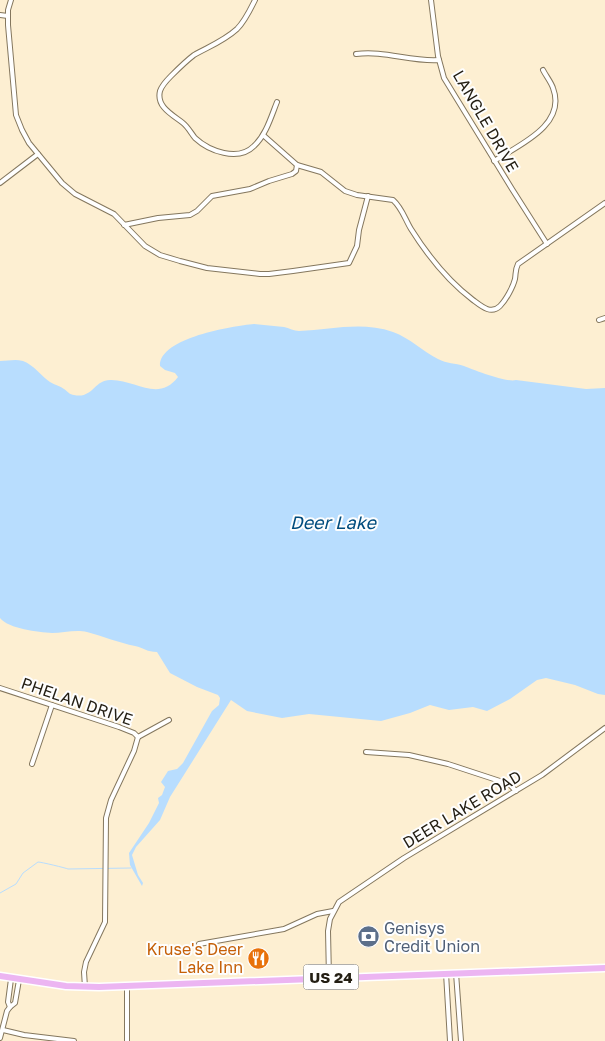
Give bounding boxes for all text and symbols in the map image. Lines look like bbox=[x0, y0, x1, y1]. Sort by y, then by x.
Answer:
street label: LANGLE DRIVE bbox=[449, 67, 523, 175]
water label: Deer Lake bbox=[290, 511, 377, 533]
street label: PHELAN DRIVE bbox=[19, 673, 135, 729]
street label: DEER LAKE ROAD bbox=[399, 766, 525, 852]
place label: Genisys Credit Union bbox=[384, 918, 480, 956]
bank icon: Genisys Credit Union bbox=[356, 925, 380, 949]
place label: Kruse's Deer Lake Inn bbox=[146, 939, 243, 977]
restaurant icon: Kruse's Deer Lake Inn bbox=[247, 946, 271, 970]
road number: US 24 bbox=[304, 964, 358, 990]

